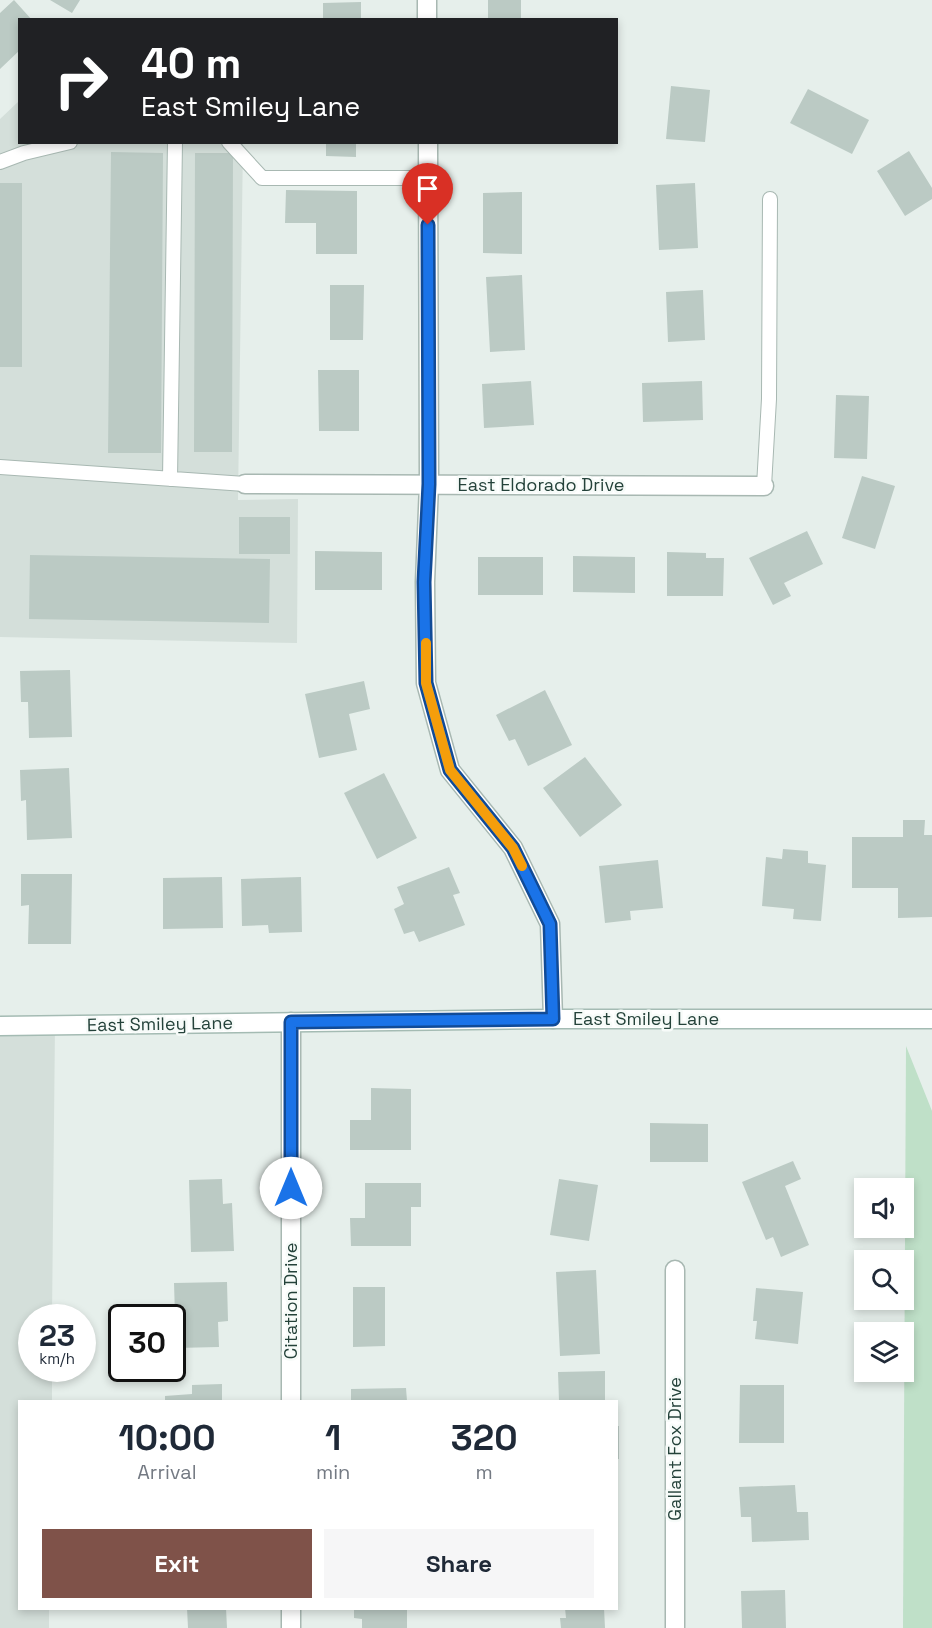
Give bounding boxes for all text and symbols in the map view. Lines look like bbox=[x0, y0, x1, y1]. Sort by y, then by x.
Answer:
text: 40 m bbox=[141, 37, 241, 90]
icon: right bbox=[42, 42, 120, 120]
text: East Smiley Lane bbox=[141, 89, 360, 124]
pin bbox=[402, 163, 453, 225]
icon: arrive bbox=[411, 172, 444, 205]
street label: East Eldorado Drive bbox=[458, 473, 624, 496]
street label: East Smiley Lane bbox=[573, 1007, 719, 1030]
street label: East Smiley Lane bbox=[87, 1011, 233, 1036]
position arrow bbox=[259, 1156, 323, 1220]
map controls bbox=[854, 1178, 914, 1382]
button: sound bbox=[854, 1178, 914, 1238]
street label: Citation Drive bbox=[279, 1243, 302, 1359]
button: search bbox=[854, 1250, 914, 1310]
speed limit sign: 30 bbox=[108, 1304, 186, 1382]
text: 23 bbox=[39, 1316, 75, 1355]
button: layers bbox=[854, 1322, 914, 1382]
text: km/h bbox=[39, 1349, 75, 1368]
street label: Gallant Fox Drive bbox=[663, 1377, 686, 1521]
text: 10:00 bbox=[119, 1415, 215, 1461]
text: 1 bbox=[325, 1415, 341, 1461]
text: 320 bbox=[451, 1415, 517, 1461]
text: Arrival bbox=[137, 1459, 197, 1485]
text: min bbox=[316, 1459, 350, 1485]
text: m bbox=[476, 1459, 493, 1485]
button: Exit bbox=[42, 1529, 312, 1598]
button: Share bbox=[324, 1529, 594, 1598]

